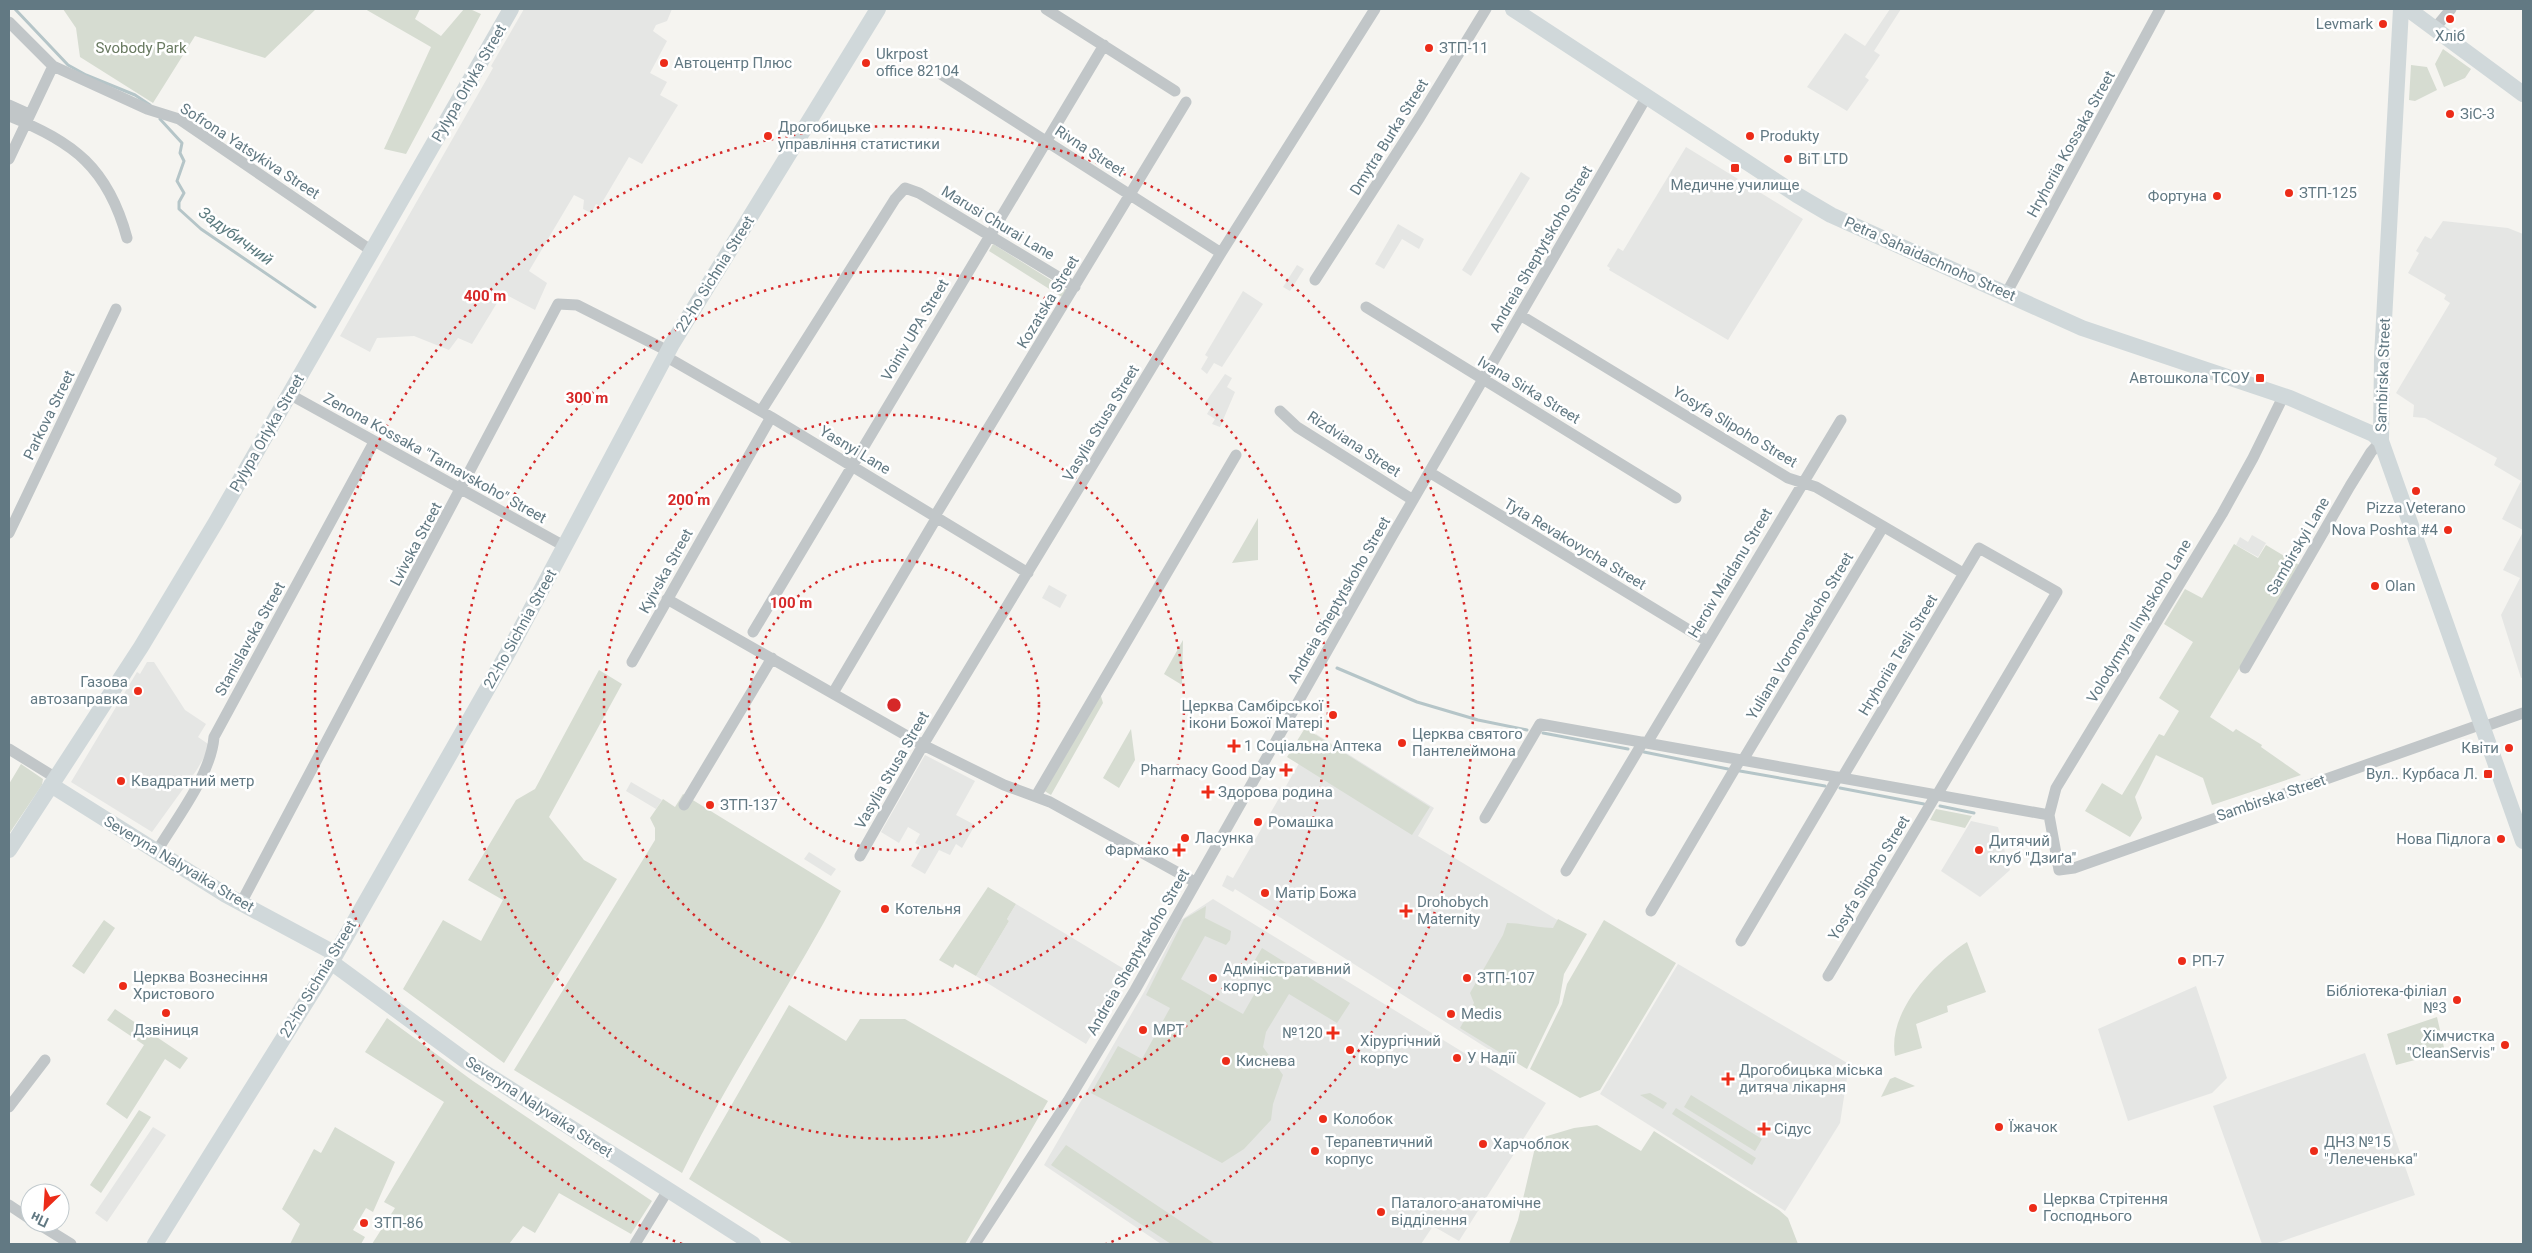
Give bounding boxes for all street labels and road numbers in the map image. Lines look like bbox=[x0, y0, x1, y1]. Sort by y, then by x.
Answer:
street label: Pylypa Orlyka Street bbox=[428, 21, 510, 145]
street label: Hryhoriia Kossaka Street bbox=[2023, 68, 2119, 220]
street label: Dmytra Burka Street bbox=[1346, 76, 1432, 198]
street label: Sofrona Yatsykiva Street bbox=[177, 99, 323, 203]
street label: Rivna Street bbox=[1052, 122, 1128, 180]
street label: Andreia Sheptytskoho Street bbox=[1486, 162, 1596, 336]
street label: Marusi Churai Lane bbox=[938, 182, 1058, 264]
street label: 22-ho Sichnia Street bbox=[672, 213, 758, 335]
street label: Petra Sahaidachnoho Street bbox=[1842, 213, 2019, 305]
street label: Kozatska Street bbox=[1013, 252, 1083, 352]
street label: Voiniv UPA Street bbox=[878, 276, 953, 384]
street label: Sambirska Street bbox=[2372, 318, 2394, 432]
street label: Ivana Sirka Street bbox=[1475, 352, 1584, 428]
street label: Vasylia Stusa Street bbox=[1059, 361, 1143, 484]
street label: Parkova Street bbox=[20, 367, 78, 463]
street label: Pylypa Orlyka Street bbox=[226, 371, 308, 495]
street label: Yosyfa Slipoho Street bbox=[1669, 383, 1801, 471]
street label: Zenona Kossaka "Tarnavskoho" Street bbox=[320, 389, 550, 527]
street label: Rizdviana Street bbox=[1304, 407, 1404, 481]
street label: Yasnyi Lane bbox=[816, 422, 894, 478]
street label: Tyta Revakovycha Street bbox=[1501, 494, 1649, 594]
street label: Sambirskyi Lane bbox=[2263, 494, 2333, 598]
street label: Lvivska Street bbox=[386, 499, 446, 589]
street label: Heroiv Maidanu Street bbox=[1684, 505, 1776, 641]
street label: Andreia Sheptytskoho Street bbox=[1284, 513, 1394, 687]
street label: Kyivska Street bbox=[635, 525, 697, 616]
street label: Volodymyra Ilnytskoho Lane bbox=[2083, 536, 2195, 706]
street label: Yuliana Voronovskoho Street bbox=[1743, 549, 1857, 723]
street label: 22-ho Sichnia Street bbox=[480, 566, 560, 692]
street label: Stanislavska Street bbox=[211, 579, 289, 699]
street label: Hryhoriia Tesli Street bbox=[1855, 591, 1941, 719]
street label: Vasylia Stusa Street bbox=[851, 708, 933, 832]
street label: Sambirska Street bbox=[2214, 771, 2328, 825]
street label: Severyna Nalyvaika Street bbox=[101, 812, 257, 916]
street label: Yosyfa Slipoho Street bbox=[1825, 812, 1913, 944]
street label: Andreia Sheptytskoho Street bbox=[1083, 865, 1193, 1039]
street label: 22-ho Sichnia Street bbox=[276, 917, 360, 1041]
street label: Severyna Nalyvaika Street bbox=[462, 1053, 616, 1161]

